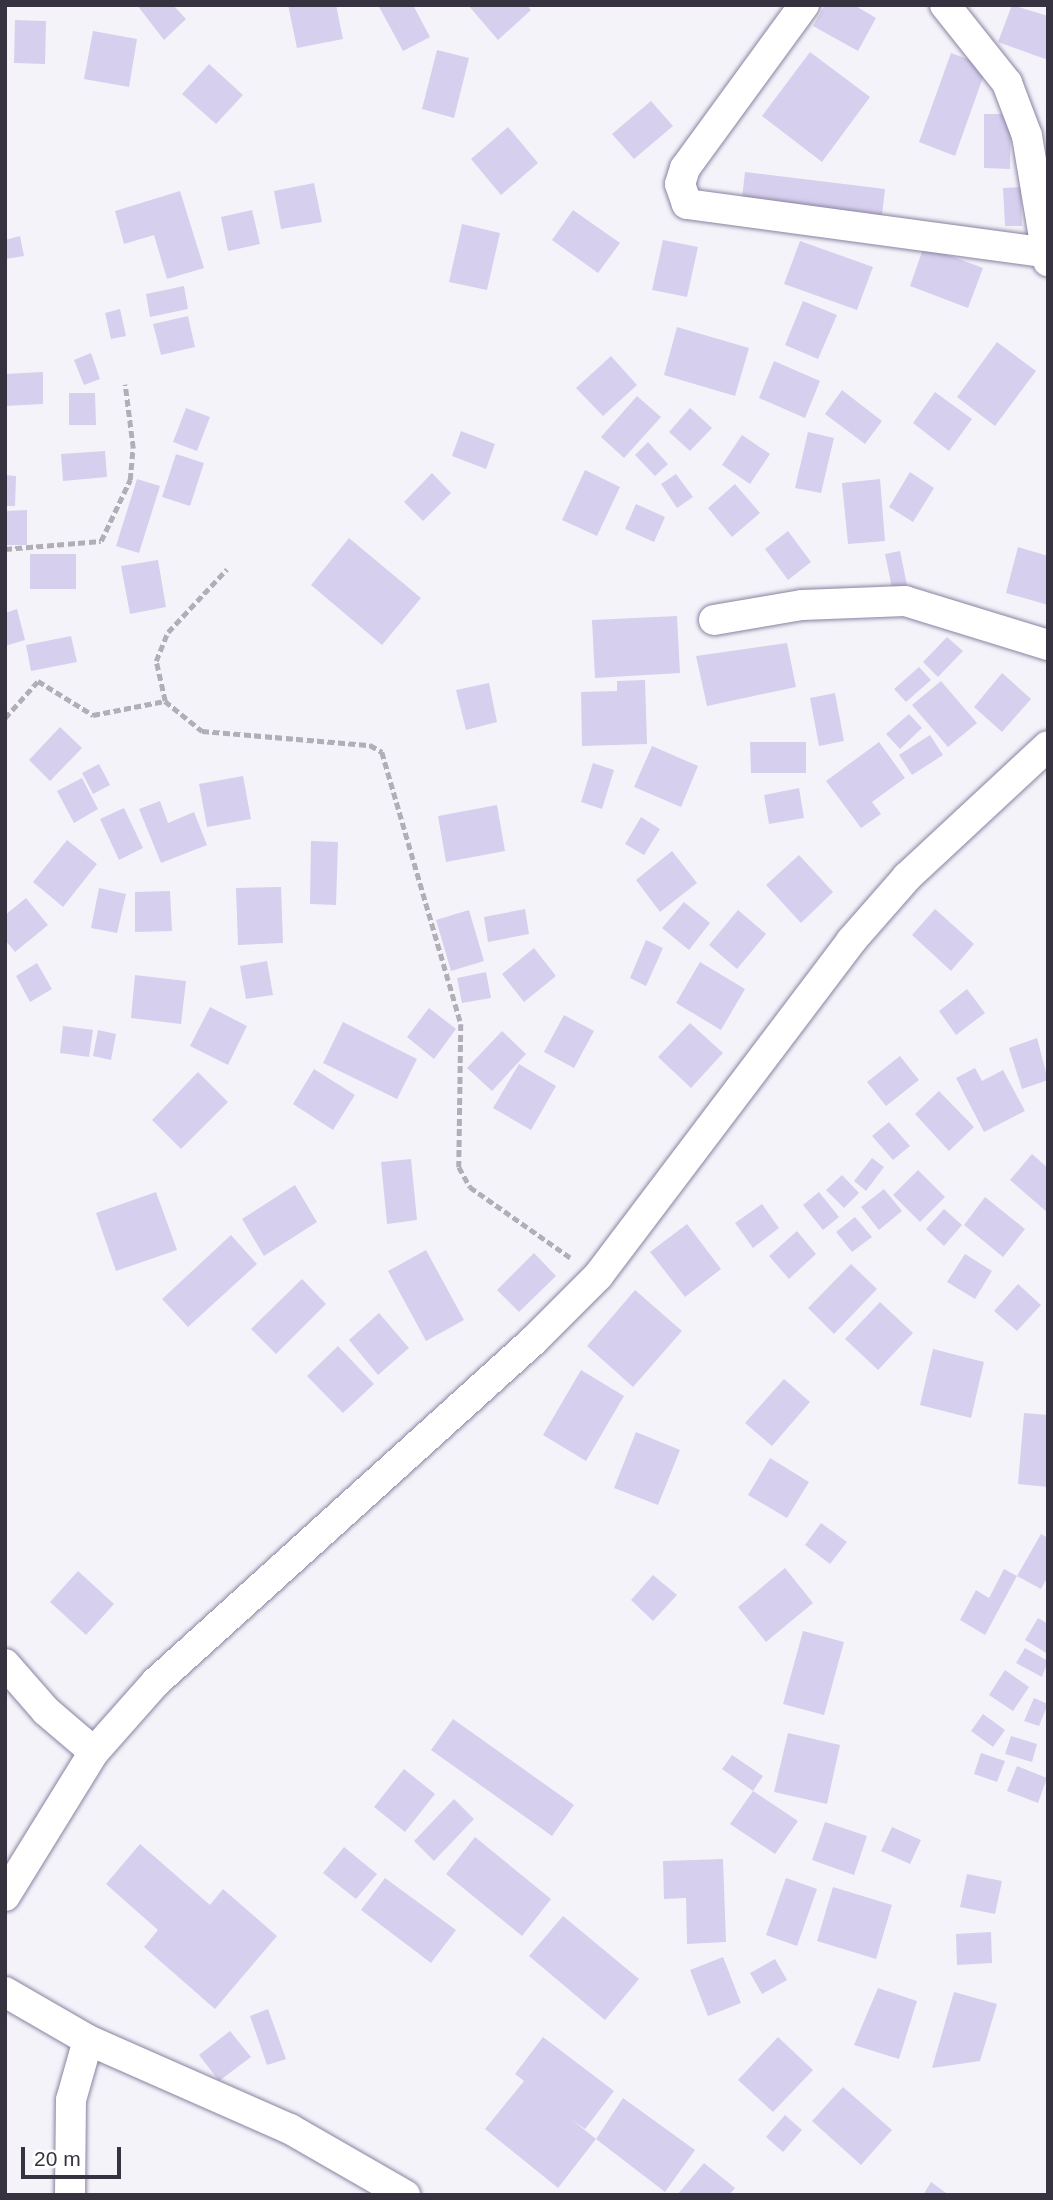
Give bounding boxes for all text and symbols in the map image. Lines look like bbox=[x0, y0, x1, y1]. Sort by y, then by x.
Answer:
scale bar bbox=[24, 2134, 124, 2178]
text: 20 m bbox=[34, 2147, 81, 2170]

